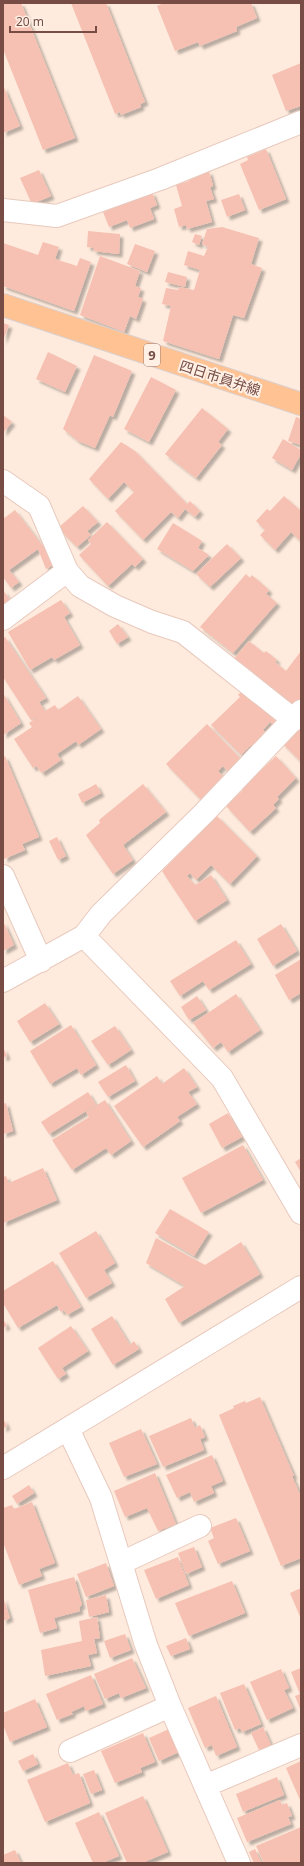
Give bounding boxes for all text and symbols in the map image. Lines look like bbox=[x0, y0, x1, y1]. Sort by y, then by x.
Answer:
scale bar bbox=[10, 8, 96, 34]
text: 20 m bbox=[16, 13, 44, 30]
road number: 9 bbox=[144, 344, 160, 366]
street label: 四日市員弁線 bbox=[177, 356, 263, 400]

